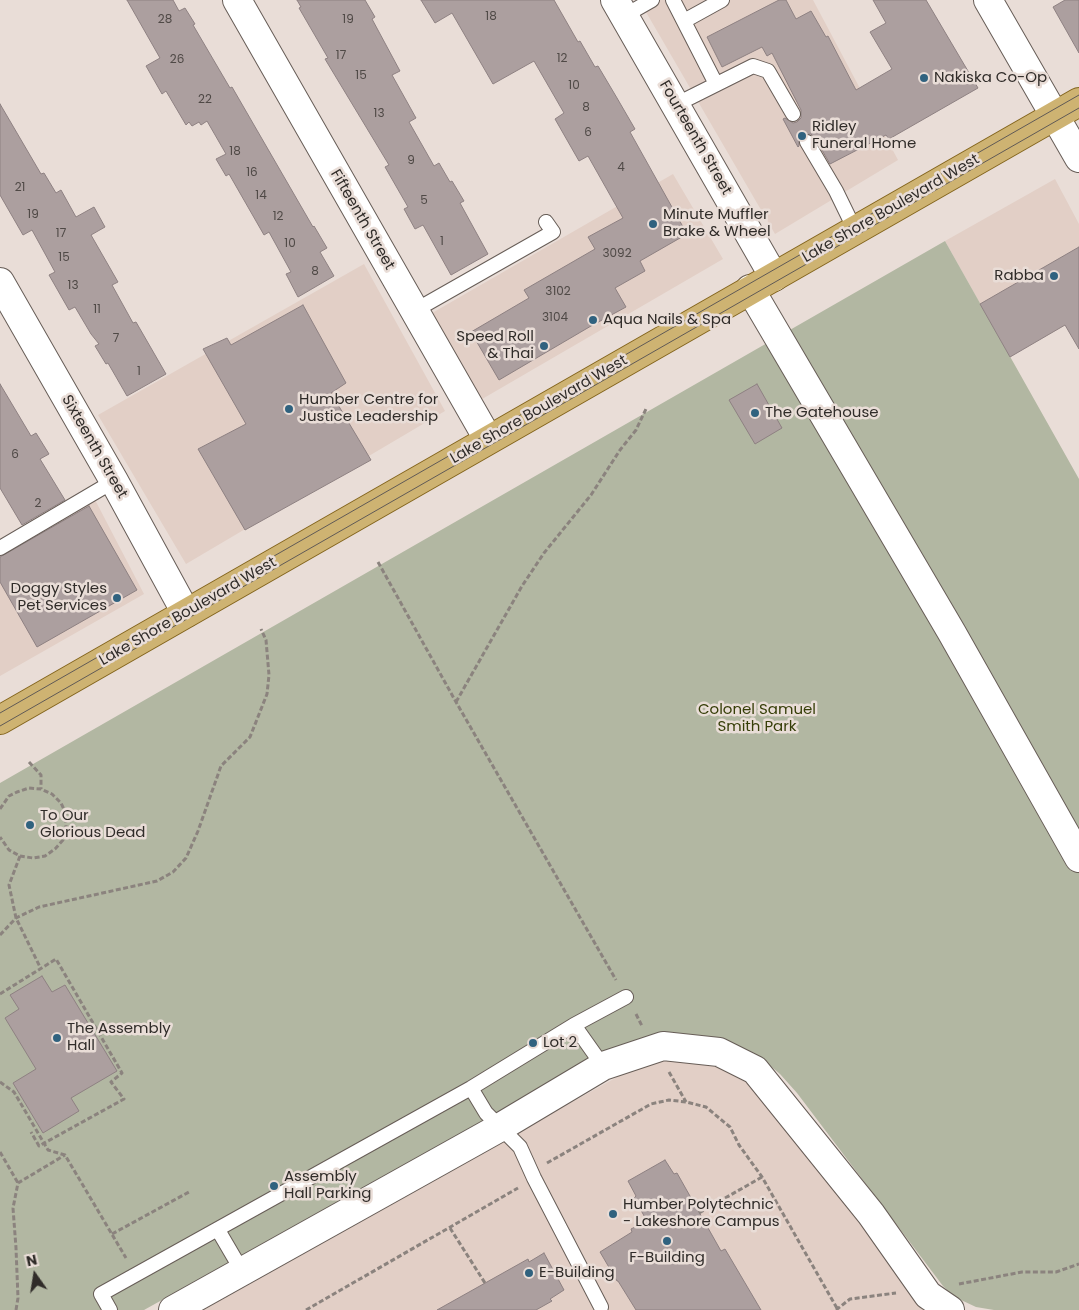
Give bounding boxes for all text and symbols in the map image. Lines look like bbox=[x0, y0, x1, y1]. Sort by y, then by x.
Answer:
house number: 18 bbox=[485, 10, 497, 24]
house number: 28 bbox=[158, 13, 172, 27]
house number: 19 bbox=[342, 13, 354, 27]
house number: 17 bbox=[336, 49, 346, 63]
house number: 12 bbox=[557, 52, 567, 66]
house number: 26 bbox=[170, 53, 184, 67]
house number: 15 bbox=[355, 69, 367, 83]
place label: Nakiska Co-Op bbox=[934, 69, 1047, 87]
marker: Nakiska Co-Op bbox=[918, 72, 930, 84]
street label: Fourteenth Street bbox=[655, 78, 735, 198]
house number: 10 bbox=[568, 79, 580, 93]
house number: 22 bbox=[198, 93, 212, 107]
house number: 8 bbox=[582, 101, 590, 115]
house number: 13 bbox=[374, 107, 384, 121]
place label: Ridley Funeral Home bbox=[812, 118, 916, 153]
house number: 6 bbox=[584, 126, 592, 140]
marker: Ridley Funeral Home bbox=[796, 130, 808, 142]
house number: 18 bbox=[229, 145, 241, 159]
street label: Lake Shore Boulevard West bbox=[799, 151, 983, 267]
house number: 9 bbox=[407, 154, 415, 168]
house number: 4 bbox=[617, 161, 625, 175]
house number: 16 bbox=[246, 166, 258, 180]
street label: Fifteenth Street bbox=[326, 167, 398, 273]
house number: 21 bbox=[15, 181, 25, 195]
house number: 14 bbox=[255, 189, 267, 203]
house number: 5 bbox=[420, 194, 428, 208]
place label: Minute Muffler Brake & Wheel bbox=[663, 206, 771, 241]
house number: 19 bbox=[27, 208, 39, 222]
house number: 12 bbox=[273, 210, 283, 224]
marker: Minute Muffler Brake & Wheel bbox=[647, 218, 659, 230]
house number: 17 bbox=[56, 227, 66, 241]
house number: 1 bbox=[440, 235, 444, 249]
house number: 10 bbox=[284, 237, 296, 251]
house number: 3092 bbox=[602, 247, 632, 261]
house number: 15 bbox=[58, 251, 70, 265]
house number: 8 bbox=[311, 265, 319, 279]
place label: Rabba bbox=[994, 267, 1044, 285]
marker: Rabba bbox=[1048, 270, 1060, 282]
house number: 13 bbox=[68, 279, 78, 293]
house number: 3102 bbox=[545, 285, 571, 299]
house number: 11 bbox=[93, 303, 101, 317]
house number: 3104 bbox=[542, 311, 568, 325]
place label: Aqua Nails & Spa bbox=[603, 311, 731, 329]
marker: Aqua Nails & Spa bbox=[587, 314, 599, 326]
place label: Speed Roll & Thai bbox=[456, 328, 534, 363]
house number: 7 bbox=[113, 332, 119, 346]
marker: Speed Roll & Thai bbox=[538, 340, 550, 352]
street label: Lake Shore Boulevard West bbox=[447, 352, 631, 468]
house number: 1 bbox=[137, 365, 141, 379]
place label: Humber Centre for Justice Leadership bbox=[299, 391, 438, 426]
street label: Sixteenth Street bbox=[57, 392, 131, 502]
marker: Humber Centre for Justice Leadership bbox=[283, 403, 295, 415]
place label: The Gatehouse bbox=[765, 404, 879, 422]
marker: The Gatehouse bbox=[749, 407, 761, 419]
house number: 6 bbox=[11, 448, 19, 462]
house number: 2 bbox=[35, 497, 41, 511]
street label: Lake Shore Boulevard West bbox=[96, 554, 280, 670]
place label: Doggy Styles Pet Services bbox=[11, 580, 107, 615]
marker: Doggy Styles Pet Services bbox=[111, 592, 123, 604]
park label: Colonel Samuel Smith Park bbox=[698, 701, 816, 736]
place label: To Our Glorious Dead bbox=[40, 807, 145, 842]
marker: To Our Glorious Dead bbox=[24, 819, 36, 831]
place label: The Assembly Hall bbox=[67, 1020, 171, 1055]
marker: The Assembly Hall bbox=[51, 1032, 63, 1044]
place label: Lot 2 bbox=[543, 1034, 577, 1052]
marker: Lot 2 bbox=[527, 1037, 539, 1049]
place label: Assembly Hall Parking bbox=[284, 1168, 371, 1203]
marker: Assembly Hall Parking bbox=[268, 1180, 280, 1192]
place label: Humber Polytechnic - Lakeshore Campus bbox=[623, 1196, 780, 1231]
marker: Humber Polytechnic - Lakeshore Campus bbox=[607, 1208, 619, 1220]
marker: F-Building bbox=[661, 1235, 673, 1247]
text: N bbox=[24, 1249, 39, 1271]
place label: F-Building bbox=[629, 1249, 705, 1267]
north arrow bbox=[10, 1250, 60, 1300]
place label: E-Building bbox=[539, 1264, 615, 1282]
marker: E-Building bbox=[523, 1267, 535, 1279]

